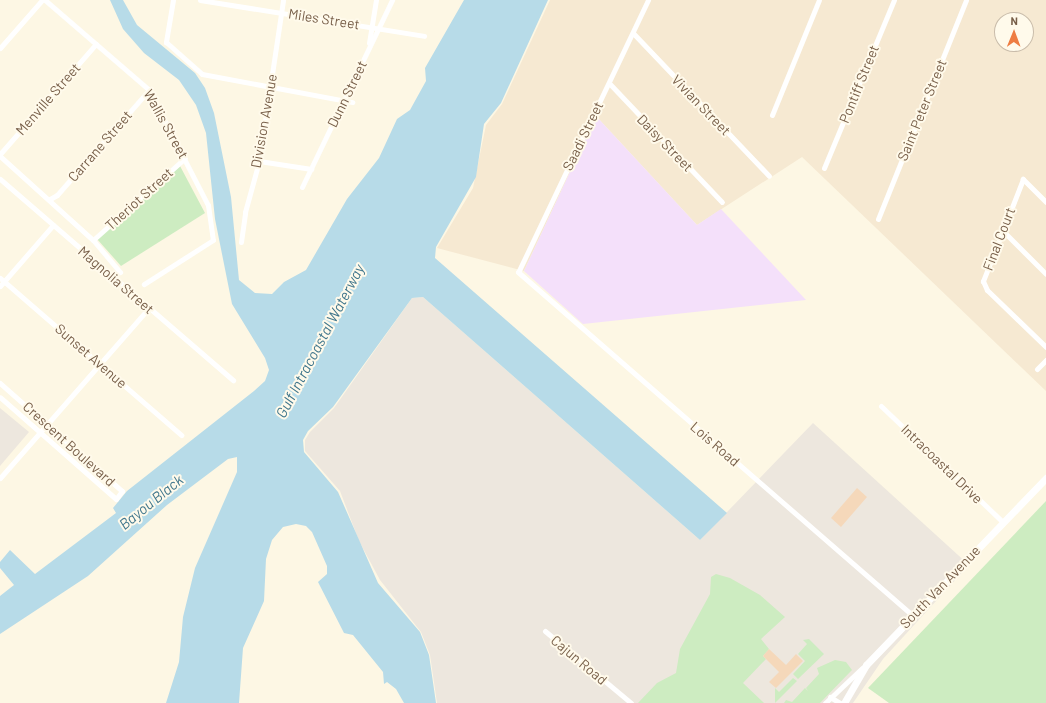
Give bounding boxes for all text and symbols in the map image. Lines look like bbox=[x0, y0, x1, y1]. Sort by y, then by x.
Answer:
street label: Miles Street bbox=[287, 5, 361, 33]
north arrow bbox=[994, 12, 1034, 52]
text: N bbox=[1010, 14, 1018, 27]
street label: Pontiff Street bbox=[836, 42, 882, 126]
street label: Saint Peter Street bbox=[894, 57, 950, 163]
street label: Dunn Street bbox=[324, 58, 370, 130]
street label: Menville Street bbox=[12, 60, 84, 138]
street label: Vivian Street bbox=[668, 71, 734, 139]
street label: Division Avenue bbox=[247, 73, 281, 169]
street label: Wallis Street bbox=[140, 86, 192, 162]
street label: Saadi Street bbox=[559, 99, 607, 173]
street label: Carrane Street bbox=[65, 107, 135, 185]
street label: Daisy Street bbox=[634, 111, 696, 175]
street label: Theriot Street bbox=[102, 164, 176, 234]
street label: Final Court bbox=[979, 205, 1019, 273]
street label: Magnolia Street bbox=[75, 243, 157, 317]
water label: Gulf Intracoastal Waterway bbox=[272, 261, 368, 421]
street label: Sunset Avenue bbox=[52, 320, 130, 392]
street label: Crescent Boulevard bbox=[19, 398, 119, 490]
street label: Lois Road bbox=[687, 418, 743, 470]
street label: Intracoastal Drive bbox=[898, 421, 986, 507]
water label: Bayou Black bbox=[115, 471, 187, 533]
street label: South Van Avenue bbox=[896, 542, 984, 632]
street label: Cajun Road bbox=[548, 632, 610, 688]

